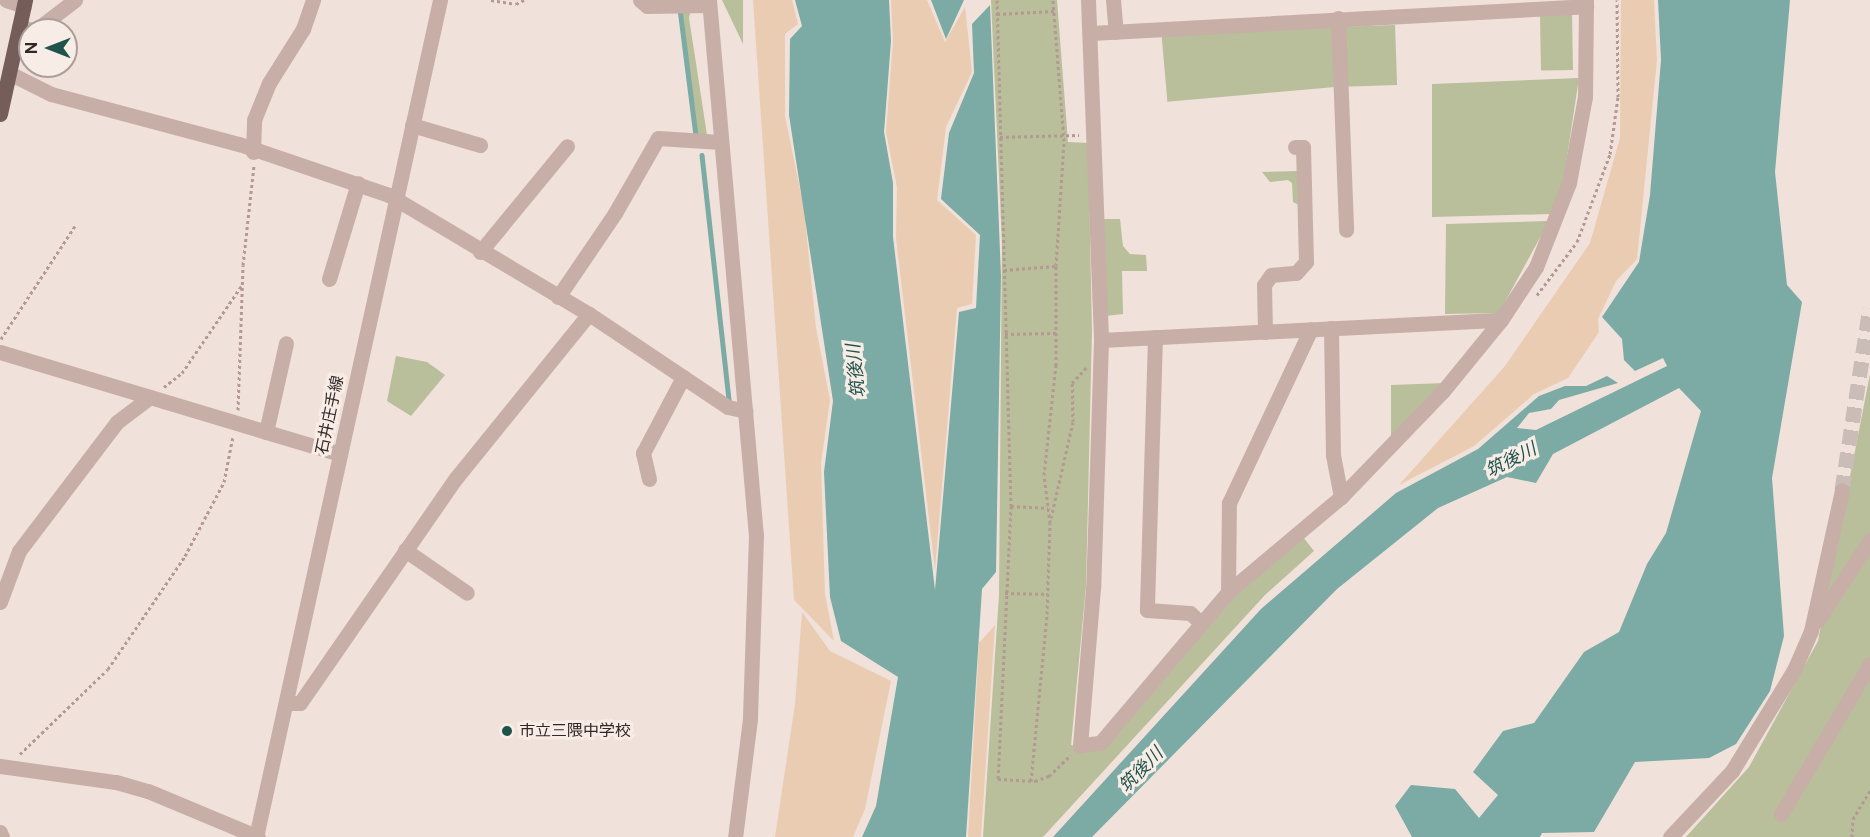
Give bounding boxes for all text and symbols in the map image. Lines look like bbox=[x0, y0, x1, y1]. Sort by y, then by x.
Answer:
north arrow bbox=[18, 18, 78, 78]
text: N bbox=[22, 42, 41, 54]
water label: 筑後川 bbox=[842, 343, 870, 399]
street label: 石井庄手線 bbox=[312, 374, 348, 456]
water label: 筑後川 bbox=[1482, 438, 1540, 482]
place label: 市立三隈中学校 bbox=[519, 721, 631, 741]
marker: 市立三隈中学校 bbox=[500, 724, 514, 738]
water label: 筑後川 bbox=[1114, 743, 1168, 797]

